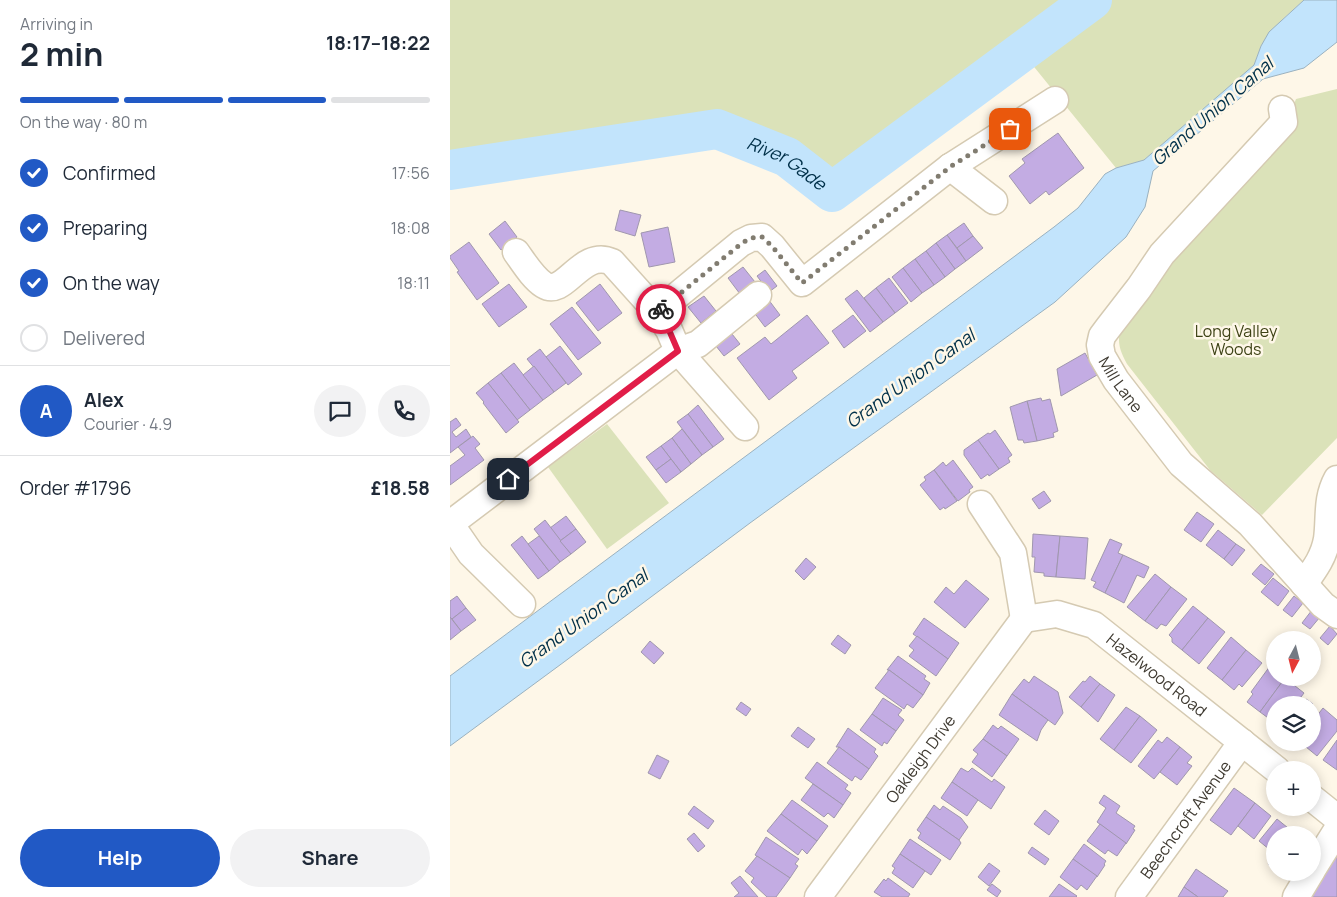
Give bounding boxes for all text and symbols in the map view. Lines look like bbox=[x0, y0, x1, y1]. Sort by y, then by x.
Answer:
text: Arriving in bbox=[20, 13, 93, 35]
text: 18:17–18:22 bbox=[326, 30, 430, 56]
text: 2 min bbox=[20, 32, 103, 76]
water label: Grand Union Canal bbox=[1146, 50, 1280, 171]
pin bbox=[989, 108, 1031, 150]
text: On the way · 80 m bbox=[20, 111, 147, 133]
icon: bag bbox=[996, 115, 1024, 143]
water label: River Gade bbox=[744, 130, 833, 196]
icon: check bbox=[20, 159, 48, 187]
text: Confirmed bbox=[63, 160, 156, 186]
text: 17:56 bbox=[392, 162, 430, 184]
icon: check bbox=[20, 214, 48, 242]
text: Preparing bbox=[63, 215, 148, 241]
text: 18:08 bbox=[391, 217, 430, 239]
icon: check bbox=[20, 269, 48, 297]
text: On the way bbox=[63, 270, 160, 296]
text: 18:11 bbox=[397, 272, 430, 294]
courier bbox=[636, 284, 686, 334]
icon: bike bbox=[647, 295, 675, 323]
park label: Long Valley Woods bbox=[1195, 320, 1278, 360]
water label: Grand Union Canal bbox=[841, 321, 982, 433]
text: Delivered bbox=[63, 325, 145, 351]
street label: Mill Lane bbox=[1094, 352, 1148, 417]
button: chat bbox=[314, 385, 366, 437]
button: phone bbox=[378, 385, 430, 437]
text: Alex bbox=[84, 387, 124, 413]
text: A bbox=[40, 398, 52, 424]
text: Courier · 4.9 bbox=[84, 413, 172, 435]
pin bbox=[487, 458, 529, 500]
icon: home bbox=[494, 465, 522, 493]
text: Order #1796 bbox=[20, 475, 131, 501]
text: £18.58 bbox=[371, 475, 430, 501]
water label: Grand Union Canal bbox=[514, 561, 655, 673]
street label: Hazelwood Road bbox=[1102, 628, 1211, 721]
north arrow bbox=[1266, 631, 1321, 686]
map controls bbox=[1266, 631, 1321, 881]
button: layers bbox=[1266, 696, 1321, 751]
street label: Oakleigh Drive bbox=[880, 710, 960, 808]
street label: Beechcroft Avenue bbox=[1135, 756, 1236, 883]
button: + bbox=[1266, 761, 1321, 816]
button: − bbox=[1266, 826, 1321, 881]
button: Help bbox=[20, 829, 220, 887]
button: Share bbox=[230, 829, 430, 887]

